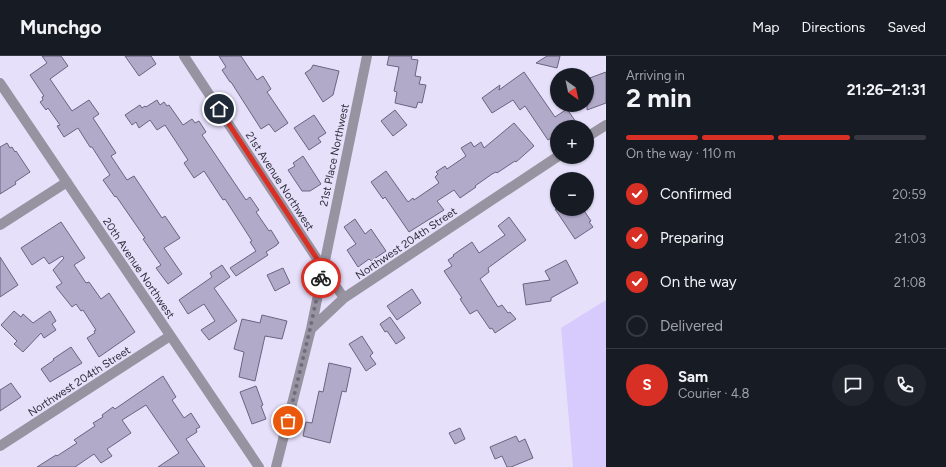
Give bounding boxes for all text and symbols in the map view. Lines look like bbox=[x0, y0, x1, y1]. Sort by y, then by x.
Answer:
text: Munchgo bbox=[20, 16, 102, 39]
text: Map bbox=[752, 19, 780, 36]
text: Directions bbox=[802, 19, 865, 36]
text: Saved bbox=[887, 19, 926, 36]
north arrow bbox=[550, 68, 594, 112]
map controls bbox=[550, 68, 594, 216]
text: Arriving in bbox=[626, 68, 685, 83]
text: 21:26–21:31 bbox=[847, 81, 926, 99]
text: 2 min bbox=[626, 82, 692, 114]
pin bbox=[202, 92, 236, 126]
icon: home bbox=[208, 98, 230, 120]
street label: 21st Place Northwest bbox=[317, 103, 352, 208]
button: + bbox=[550, 120, 594, 164]
street label: 21st Avenue Northwest bbox=[243, 129, 316, 233]
text: On the way · 110 m bbox=[626, 146, 736, 161]
button: − bbox=[550, 172, 594, 216]
icon: check bbox=[626, 183, 648, 205]
text: Confirmed bbox=[660, 185, 732, 203]
text: 20:59 bbox=[892, 187, 926, 202]
street label: Northwest 204th Street bbox=[353, 205, 459, 282]
street label: 20th Avenue Northwest bbox=[100, 215, 177, 321]
icon: check bbox=[626, 227, 648, 249]
text: Preparing bbox=[660, 229, 724, 247]
text: 21:03 bbox=[895, 231, 926, 246]
courier bbox=[301, 258, 341, 298]
icon: bike bbox=[310, 267, 332, 289]
icon: check bbox=[626, 271, 648, 293]
text: On the way bbox=[660, 273, 737, 291]
text: 21:08 bbox=[894, 275, 926, 290]
text: Delivered bbox=[660, 317, 723, 335]
street label: Northwest 204th Street bbox=[26, 344, 133, 419]
button: chat bbox=[832, 364, 874, 406]
button: phone bbox=[884, 364, 926, 406]
text: Sam bbox=[678, 368, 708, 386]
text: S bbox=[642, 376, 652, 394]
text: Courier · 4.8 bbox=[678, 386, 750, 401]
pin bbox=[271, 404, 305, 438]
icon: bag bbox=[277, 410, 299, 432]

